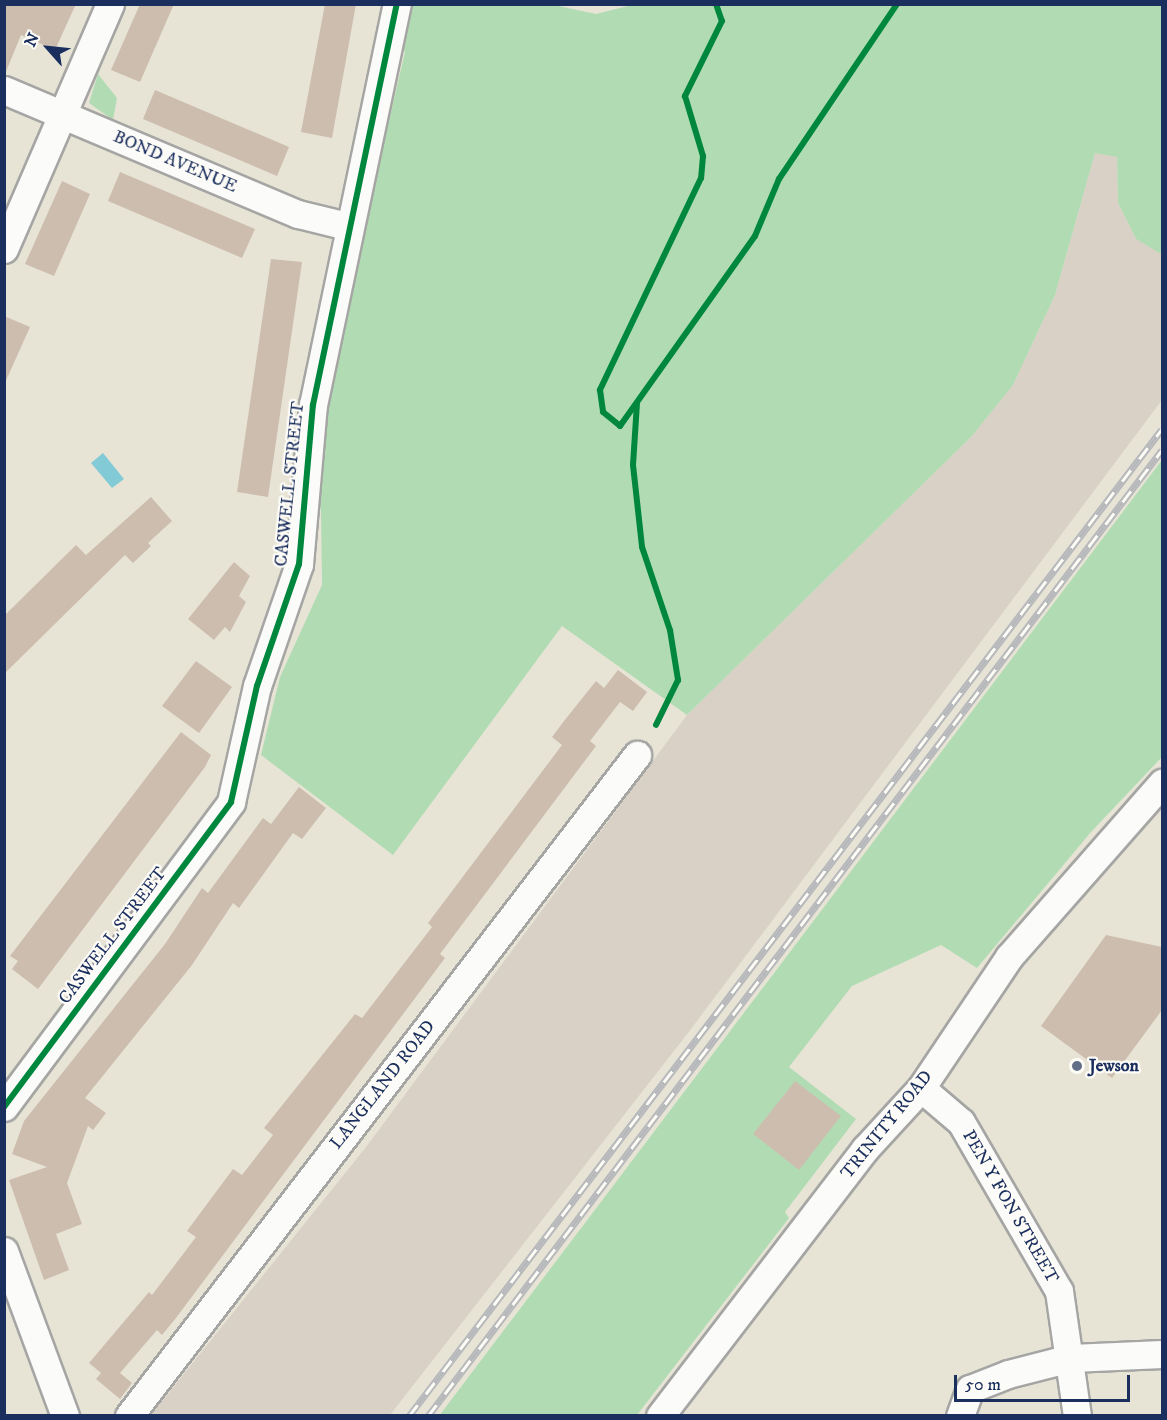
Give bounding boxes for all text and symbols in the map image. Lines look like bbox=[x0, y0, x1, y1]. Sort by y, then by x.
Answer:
north arrow bbox=[18, 18, 78, 78]
text: N bbox=[20, 29, 44, 50]
street label: BOND AVENUE bbox=[110, 126, 240, 198]
street label: CASWELL STREET bbox=[271, 400, 309, 568]
street label: CASWELL STREET bbox=[54, 863, 172, 1009]
street label: LANGLAND ROAD bbox=[326, 1016, 440, 1154]
place label: Jewson bbox=[1089, 1055, 1139, 1077]
marker: Jewson bbox=[1070, 1059, 1084, 1073]
street label: TRINITY ROAD bbox=[837, 1066, 937, 1184]
street label: PEN Y FON STREET bbox=[957, 1127, 1063, 1287]
scale bar bbox=[957, 1363, 1132, 1401]
text: 50 m bbox=[965, 1374, 1001, 1396]

